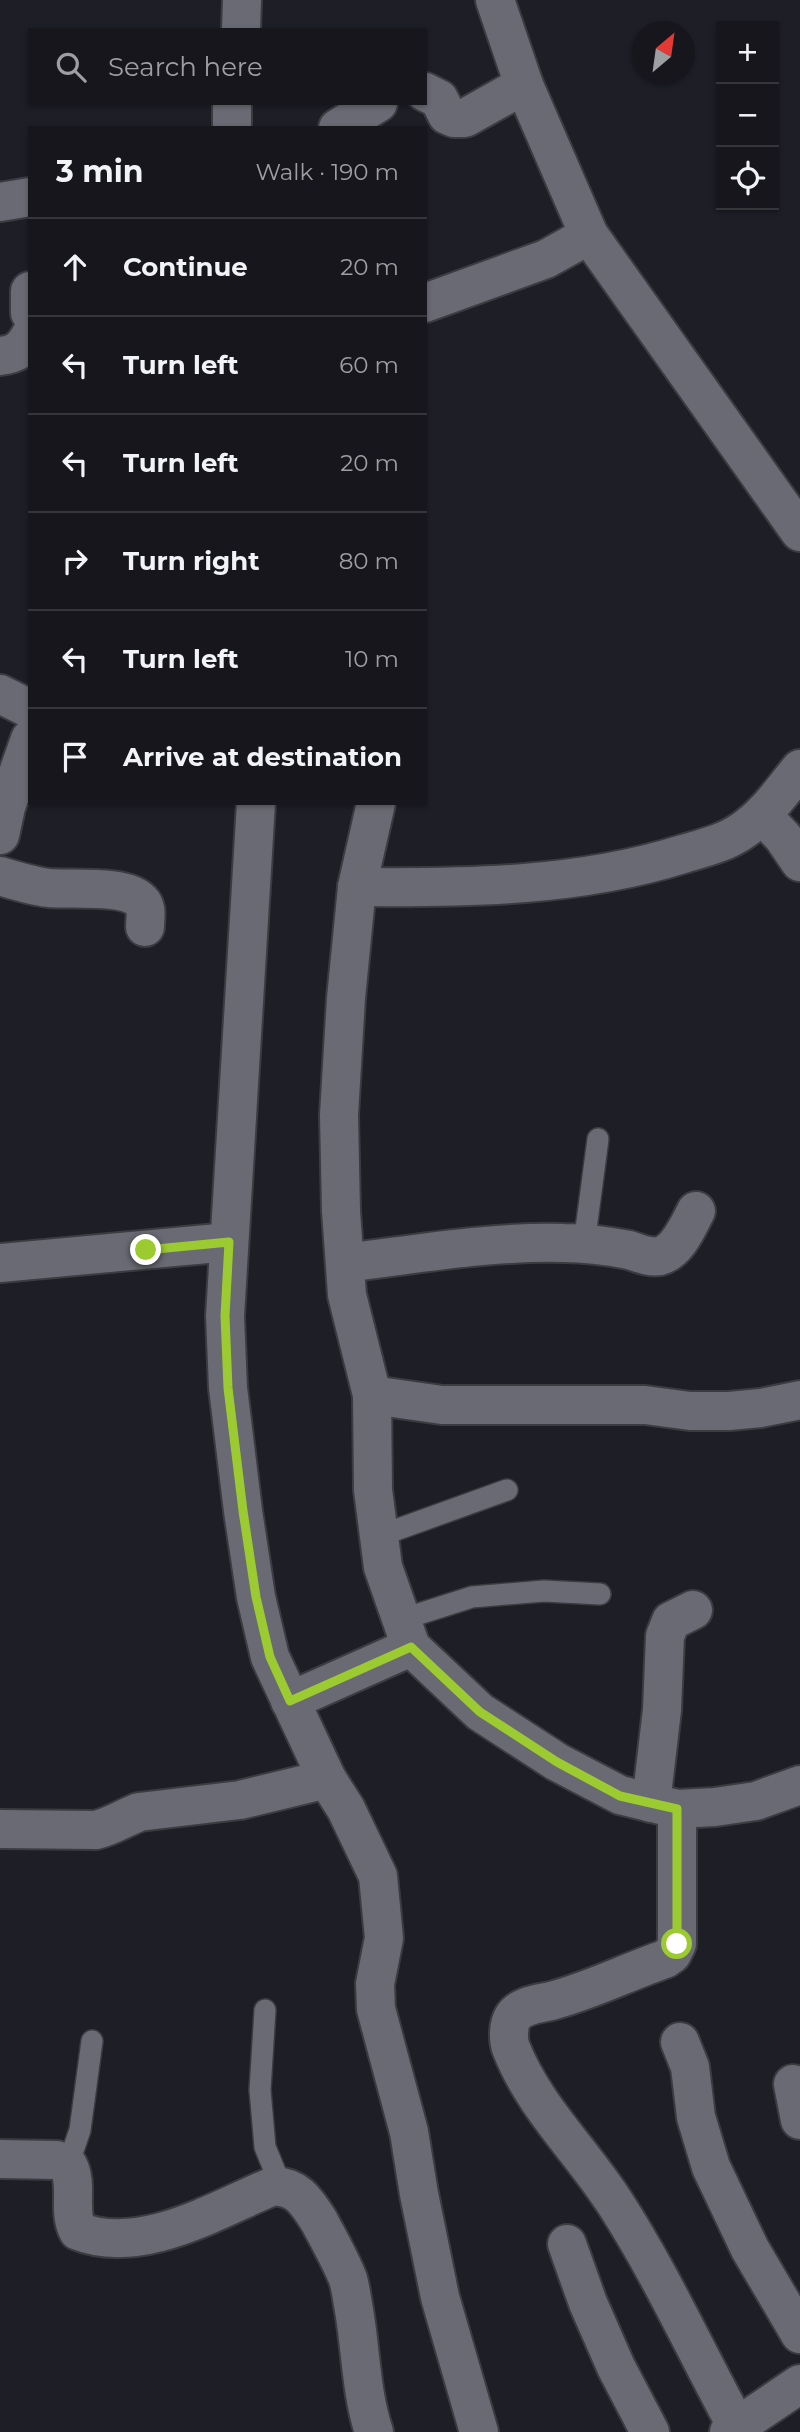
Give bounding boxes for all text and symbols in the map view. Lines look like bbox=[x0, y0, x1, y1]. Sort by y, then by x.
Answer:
north arrow bbox=[632, 21, 695, 84]
map controls bbox=[716, 21, 779, 210]
button: + bbox=[716, 21, 779, 84]
search box bbox=[28, 28, 427, 105]
icon: search bbox=[52, 48, 90, 86]
text: Search here bbox=[108, 51, 263, 83]
button: − bbox=[716, 84, 779, 147]
button: locate bbox=[716, 147, 779, 210]
text: 3 min bbox=[56, 153, 143, 190]
text: Walk · 190 m bbox=[255, 158, 399, 186]
icon: ahead bbox=[56, 248, 94, 286]
text: Continue bbox=[123, 251, 248, 283]
text: 20 m bbox=[340, 253, 399, 281]
icon: left bbox=[56, 346, 94, 384]
text: Turn left bbox=[123, 349, 239, 381]
text: 60 m bbox=[339, 351, 399, 379]
icon: left bbox=[56, 444, 94, 482]
text: Turn left bbox=[123, 447, 239, 479]
text: 20 m bbox=[340, 449, 399, 477]
icon: right bbox=[56, 542, 94, 580]
text: Turn right bbox=[123, 545, 259, 577]
text: 80 m bbox=[339, 547, 399, 575]
icon: left bbox=[56, 640, 94, 678]
text: Turn left bbox=[123, 643, 239, 675]
text: 10 m bbox=[345, 645, 399, 673]
icon: arrive bbox=[56, 738, 94, 776]
text: Arrive at destination bbox=[123, 741, 402, 773]
route end bbox=[130, 1234, 161, 1265]
route start bbox=[661, 1928, 692, 1959]

